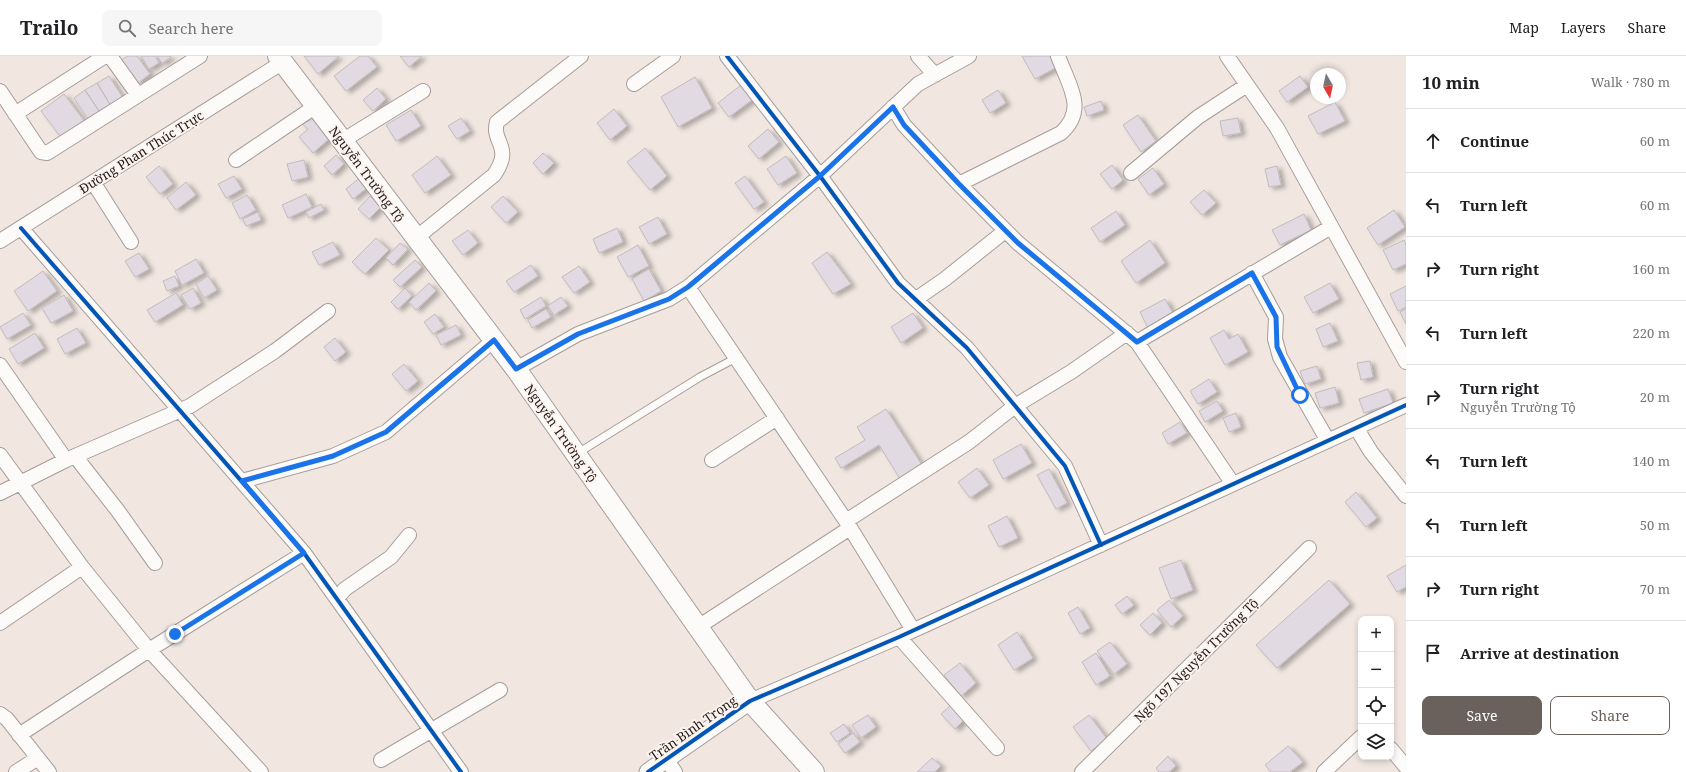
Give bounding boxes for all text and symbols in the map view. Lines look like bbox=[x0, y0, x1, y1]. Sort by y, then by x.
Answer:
search box bbox=[102, 10, 382, 46]
text: Trailo bbox=[20, 15, 78, 41]
icon: search bbox=[116, 17, 138, 39]
text: Search here bbox=[148, 18, 234, 38]
text: Map bbox=[1509, 18, 1539, 37]
text: Layers bbox=[1561, 18, 1606, 37]
text: Share bbox=[1628, 18, 1666, 37]
north arrow bbox=[1310, 68, 1346, 104]
text: 10 min bbox=[1422, 71, 1480, 94]
text: Walk · 780 m bbox=[1591, 73, 1670, 91]
street label: Đường Phan Thúc Trực bbox=[75, 106, 207, 198]
street label: Nguyễn Trường Tộ bbox=[325, 122, 409, 226]
icon: ahead bbox=[1422, 130, 1444, 152]
text: Continue bbox=[1460, 131, 1529, 151]
text: 60 m bbox=[1640, 132, 1670, 150]
icon: left bbox=[1422, 194, 1444, 216]
text: Turn left bbox=[1460, 195, 1528, 215]
text: 60 m bbox=[1640, 196, 1670, 214]
icon: right bbox=[1422, 258, 1444, 280]
text: Turn right bbox=[1460, 259, 1539, 279]
text: 160 m bbox=[1633, 260, 1670, 278]
icon: left bbox=[1422, 322, 1444, 344]
text: Turn left bbox=[1460, 323, 1528, 343]
text: 220 m bbox=[1633, 324, 1670, 342]
text: Turn right bbox=[1460, 378, 1539, 398]
street label: Nguyễn Trường Tộ bbox=[520, 380, 602, 486]
route start bbox=[1291, 386, 1309, 404]
icon: right bbox=[1422, 386, 1444, 408]
text: 20 m bbox=[1640, 388, 1670, 406]
text: Nguyễn Trường Tộ bbox=[1460, 398, 1576, 416]
icon: left bbox=[1422, 450, 1444, 472]
text: Turn left bbox=[1460, 451, 1528, 471]
text: 140 m bbox=[1633, 452, 1670, 470]
icon: left bbox=[1422, 514, 1444, 536]
text: Turn left bbox=[1460, 515, 1528, 535]
text: 50 m bbox=[1640, 516, 1670, 534]
icon: right bbox=[1422, 578, 1444, 600]
text: Turn right bbox=[1460, 579, 1539, 599]
text: 70 m bbox=[1640, 580, 1670, 598]
street label: Ngõ 197 Nguyễn Trường Tộ bbox=[1130, 594, 1262, 726]
map controls bbox=[1358, 616, 1394, 760]
button: + bbox=[1358, 616, 1394, 652]
route end bbox=[166, 625, 184, 643]
icon: arrive bbox=[1422, 642, 1444, 664]
text: Arrive at destination bbox=[1460, 643, 1619, 663]
button: − bbox=[1358, 652, 1394, 688]
button: locate bbox=[1358, 688, 1394, 724]
street label: Trần Bình Trọng bbox=[646, 691, 740, 765]
button: Save bbox=[1422, 696, 1542, 735]
button: Share bbox=[1550, 696, 1670, 735]
button: layers bbox=[1358, 724, 1394, 760]

